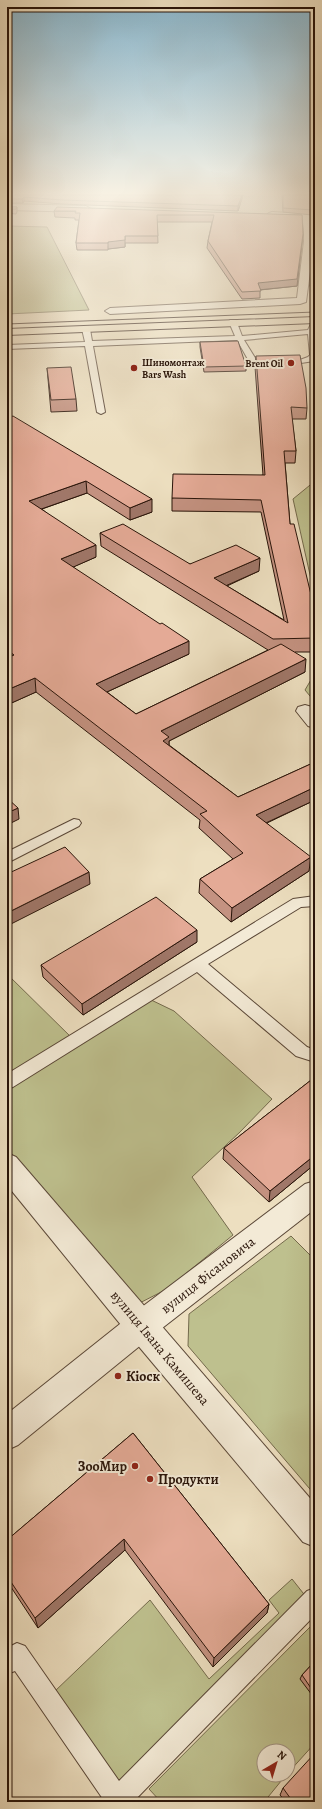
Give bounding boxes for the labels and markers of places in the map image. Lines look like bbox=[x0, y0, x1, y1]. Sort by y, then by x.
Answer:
place label: Шиномонтаж Bars Wash bbox=[142, 356, 205, 381]
place label: Brent Oil bbox=[245, 357, 283, 370]
marker: Brent Oil bbox=[286, 358, 296, 368]
marker: Шиномонтаж Bars Wash bbox=[129, 363, 139, 373]
place label: Кіоск bbox=[126, 1367, 160, 1386]
marker: Кіоск bbox=[113, 1371, 123, 1381]
place label: ЗооМир bbox=[78, 1457, 128, 1476]
marker: ЗооМир bbox=[130, 1461, 140, 1471]
place label: Продукти bbox=[158, 1470, 219, 1489]
marker: Продукти bbox=[145, 1474, 155, 1484]

